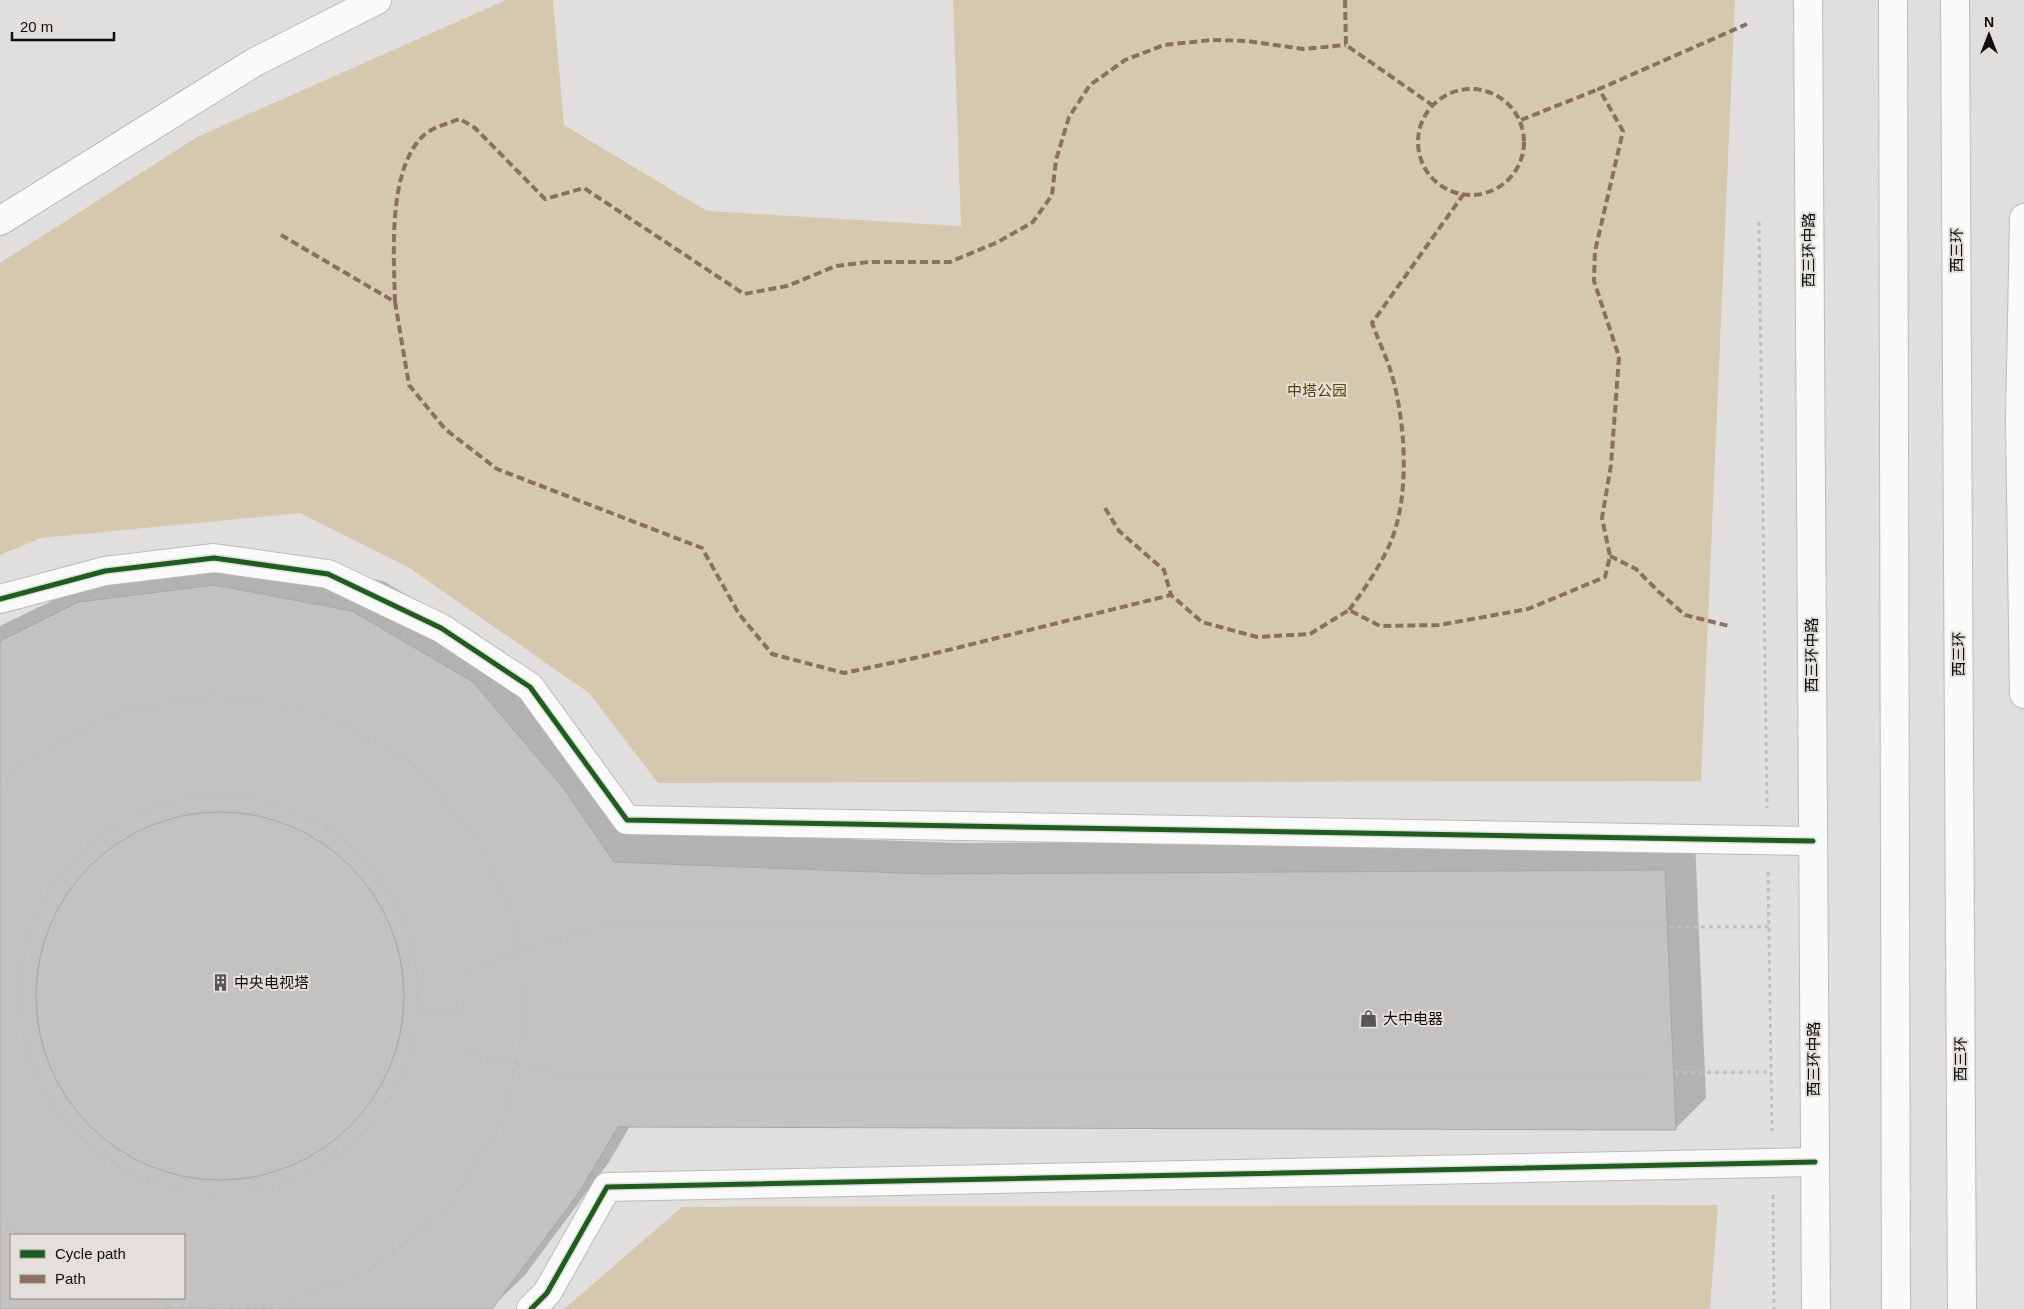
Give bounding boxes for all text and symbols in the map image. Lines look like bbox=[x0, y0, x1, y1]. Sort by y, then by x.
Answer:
scale bar bbox=[12, 10, 115, 42]
north arrow bbox=[1964, 10, 2014, 60]
text: N bbox=[1984, 14, 1994, 30]
text: 20 m bbox=[20, 18, 53, 35]
street label: 西三环中路 bbox=[1800, 212, 1817, 288]
street label: 西三环 bbox=[1948, 227, 1965, 273]
park label: 中塔公园 bbox=[1287, 382, 1347, 399]
street label: 西三环中路 bbox=[1803, 617, 1820, 693]
street label: 西三环 bbox=[1950, 631, 1967, 677]
building icon: 中央电视塔 bbox=[210, 973, 230, 993]
place label: 中央电视塔 bbox=[234, 974, 309, 991]
shop icon: 大中电器 bbox=[1359, 1009, 1379, 1029]
place label: 大中电器 bbox=[1383, 1010, 1443, 1027]
street label: 西三环中路 bbox=[1805, 1021, 1822, 1097]
street label: 西三环 bbox=[1952, 1036, 1969, 1082]
legend bbox=[10, 1234, 185, 1299]
text: Cycle path bbox=[55, 1245, 126, 1262]
text: Path bbox=[55, 1270, 86, 1287]

